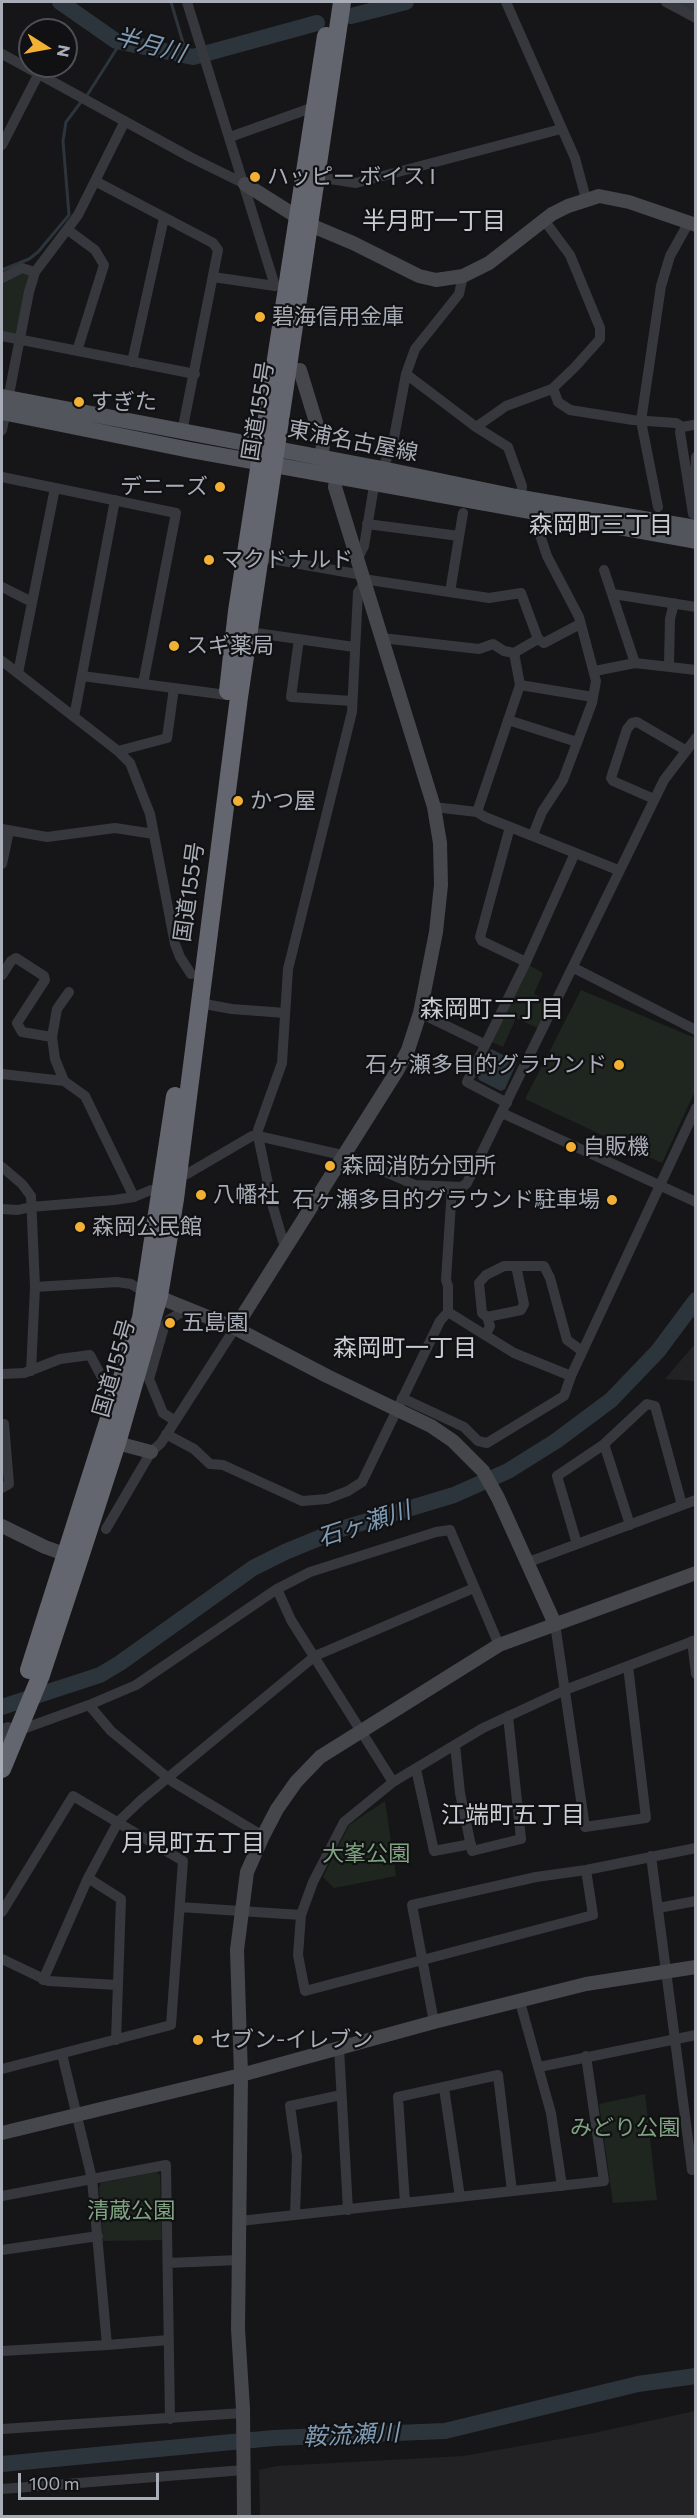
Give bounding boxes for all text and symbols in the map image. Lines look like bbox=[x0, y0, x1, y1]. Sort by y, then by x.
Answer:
north arrow bbox=[18, 18, 78, 78]
water label: 半月川 bbox=[111, 22, 189, 68]
text: N bbox=[54, 43, 75, 59]
place label: ハッピー ボイス I bbox=[267, 164, 436, 190]
marker: ハッピー ボイス I bbox=[248, 170, 262, 184]
district label: 半月町一丁目 bbox=[362, 207, 506, 235]
place label: 碧海信用金庫 bbox=[272, 304, 404, 330]
marker: 碧海信用金庫 bbox=[253, 310, 267, 324]
street label: 国道155号 bbox=[237, 359, 279, 463]
place label: すぎた bbox=[91, 389, 157, 415]
marker: すぎた bbox=[72, 395, 86, 409]
street label: 東浦名古屋線 bbox=[286, 415, 420, 467]
place label: デニーズ bbox=[120, 474, 208, 500]
marker: デニーズ bbox=[213, 480, 227, 494]
district label: 森岡町三丁目 bbox=[529, 511, 673, 539]
place label: マクドナルド bbox=[221, 547, 353, 573]
marker: マクドナルド bbox=[202, 553, 216, 567]
place label: スギ薬局 bbox=[186, 633, 274, 659]
marker: スギ薬局 bbox=[167, 639, 181, 653]
place label: かつ屋 bbox=[250, 788, 316, 814]
marker: かつ屋 bbox=[231, 794, 245, 808]
street label: 国道155号 bbox=[169, 840, 209, 944]
district label: 森岡町二丁目 bbox=[420, 995, 564, 1023]
place label: 石ヶ瀬多目的グラウンド bbox=[365, 1052, 607, 1078]
marker: 石ヶ瀬多目的グラウンド bbox=[612, 1058, 626, 1072]
place label: 自販機 bbox=[583, 1134, 649, 1160]
marker: 自販機 bbox=[564, 1140, 578, 1154]
place label: 森岡消防分団所 bbox=[342, 1153, 496, 1179]
marker: 森岡消防分団所 bbox=[323, 1159, 337, 1173]
place label: 八幡社 bbox=[213, 1182, 279, 1208]
place label: 石ヶ瀬多目的グラウンド駐車場 bbox=[292, 1187, 600, 1213]
marker: 八幡社 bbox=[194, 1188, 208, 1202]
marker: 石ヶ瀬多目的グラウンド駐車場 bbox=[605, 1193, 619, 1207]
place label: 森岡公民館 bbox=[92, 1214, 202, 1240]
marker: 森岡公民館 bbox=[73, 1220, 87, 1234]
place label: 五島園 bbox=[182, 1310, 248, 1336]
street label: 国道155号 bbox=[87, 1316, 141, 1420]
marker: 五島園 bbox=[163, 1316, 177, 1330]
district label: 森岡町一丁目 bbox=[333, 1334, 477, 1362]
water label: 石ヶ瀬川 bbox=[314, 1495, 414, 1553]
district label: 江端町五丁目 bbox=[441, 1801, 585, 1829]
district label: 月見町五丁目 bbox=[121, 1829, 265, 1857]
park label: 大峯公園 bbox=[322, 1841, 410, 1867]
place label: セブン-イレブン bbox=[210, 2027, 373, 2053]
marker: セブン-イレブン bbox=[191, 2033, 205, 2047]
park label: みどり公園 bbox=[570, 2115, 680, 2141]
park label: 清蔵公園 bbox=[87, 2198, 175, 2224]
water label: 鞍流瀬川 bbox=[302, 2418, 400, 2452]
scale bar bbox=[21, 2461, 162, 2499]
text: 100 m bbox=[29, 2472, 79, 2494]

